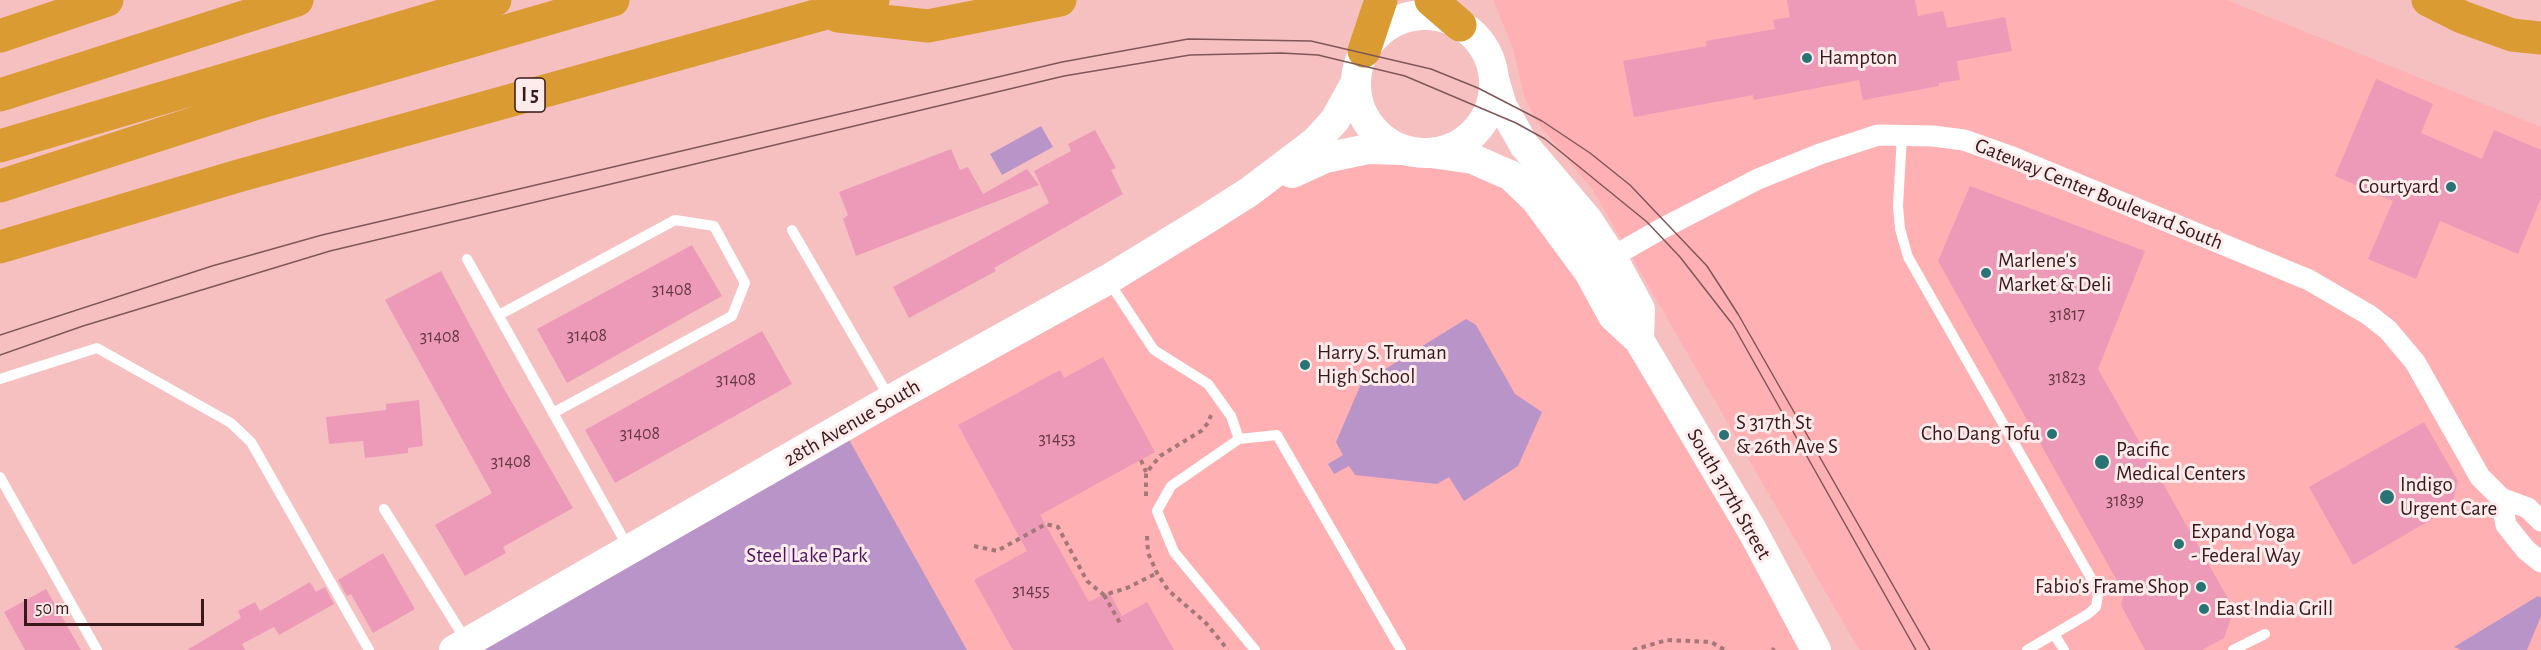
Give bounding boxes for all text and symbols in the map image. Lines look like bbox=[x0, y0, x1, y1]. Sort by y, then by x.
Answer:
place label: Hampton bbox=[1819, 45, 1897, 71]
marker: Hampton bbox=[1800, 51, 1814, 65]
road number: I 5 bbox=[515, 78, 545, 112]
street label: Gateway Center Boulevard South bbox=[1971, 133, 2227, 255]
place label: Courtyard bbox=[2358, 174, 2439, 200]
marker: Courtyard bbox=[2444, 180, 2458, 194]
place label: Marlene's Market & Deli bbox=[1998, 248, 2111, 298]
marker: Marlene's Market & Deli bbox=[1979, 266, 1993, 280]
house number: 31408 bbox=[652, 279, 692, 301]
house number: 31817 bbox=[2049, 304, 2085, 326]
house number: 31408 bbox=[567, 325, 607, 347]
house number: 31408 bbox=[420, 326, 460, 348]
place label: Harry S. Truman High School bbox=[1317, 340, 1447, 390]
marker: Harry S. Truman High School bbox=[1298, 358, 1312, 372]
house number: 31823 bbox=[2048, 367, 2086, 389]
house number: 31408 bbox=[716, 369, 756, 391]
street label: 28th Avenue South bbox=[779, 374, 925, 472]
place label: S 317th St & 26th Ave S bbox=[1736, 410, 1838, 460]
place label: Cho Dang Tofu bbox=[1921, 421, 2040, 447]
house number: 31408 bbox=[620, 423, 660, 445]
street label: South 317th Street bbox=[1681, 424, 1777, 564]
marker: Cho Dang Tofu bbox=[2045, 427, 2059, 441]
house number: 31453 bbox=[1038, 428, 1076, 450]
marker: S 317th St & 26th Ave S bbox=[1717, 428, 1731, 442]
place label: Pacific Medical Centers bbox=[2116, 437, 2246, 487]
house number: 31408 bbox=[491, 451, 531, 473]
marker: Pacific Medical Centers bbox=[2093, 453, 2111, 471]
place label: Indigo Urgent Care bbox=[2400, 472, 2497, 522]
marker: Indigo Urgent Care bbox=[2378, 488, 2396, 506]
house number: 31839 bbox=[2106, 490, 2144, 512]
place label: Expand Yoga - Federal Way bbox=[2191, 519, 2300, 569]
marker: Expand Yoga - Federal Way bbox=[2172, 537, 2186, 551]
park label: Steel Lake Park bbox=[746, 543, 868, 569]
place label: Fabio's Frame Shop bbox=[2035, 574, 2189, 600]
house number: 31455 bbox=[1012, 580, 1050, 602]
marker: Fabio's Frame Shop bbox=[2194, 580, 2208, 594]
scale bar bbox=[27, 587, 207, 625]
place label: East India Grill bbox=[2216, 596, 2333, 622]
text: 50 m bbox=[35, 600, 69, 618]
marker: East India Grill bbox=[2197, 602, 2211, 616]

